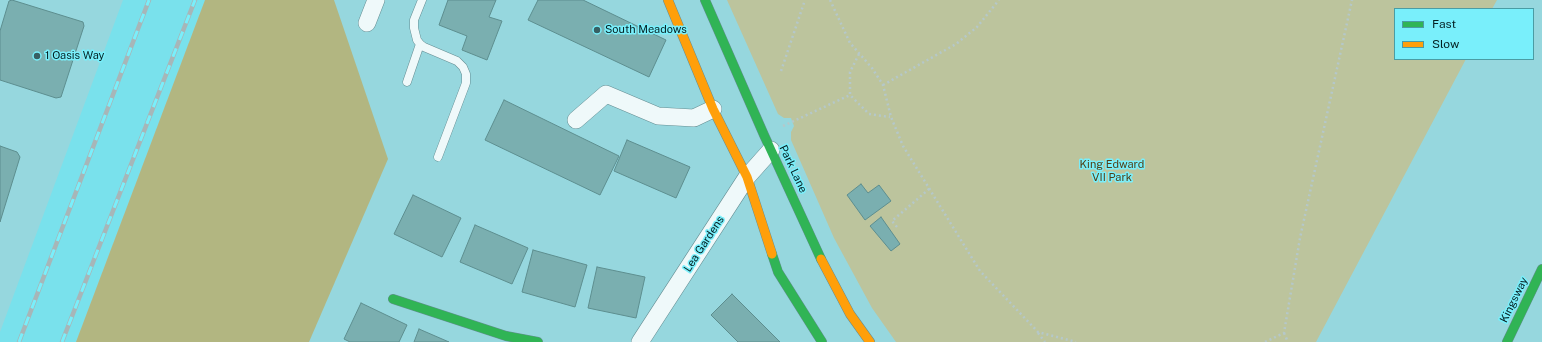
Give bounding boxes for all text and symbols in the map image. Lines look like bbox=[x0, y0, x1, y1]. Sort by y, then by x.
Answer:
legend bbox=[1394, 8, 1534, 60]
text: Fast bbox=[1432, 17, 1456, 31]
place label: South Meadows bbox=[605, 23, 687, 37]
marker: South Meadows bbox=[592, 25, 602, 35]
text: Slow bbox=[1432, 37, 1459, 51]
place label: 1 Oasis Way bbox=[45, 49, 104, 63]
marker: 1 Oasis Way bbox=[32, 51, 42, 61]
street label: Park Lane bbox=[776, 143, 810, 195]
park label: King Edward VII Park bbox=[1080, 158, 1144, 184]
street label: Lea Gardens bbox=[681, 214, 727, 274]
street label: Kingsway bbox=[1497, 275, 1531, 325]

